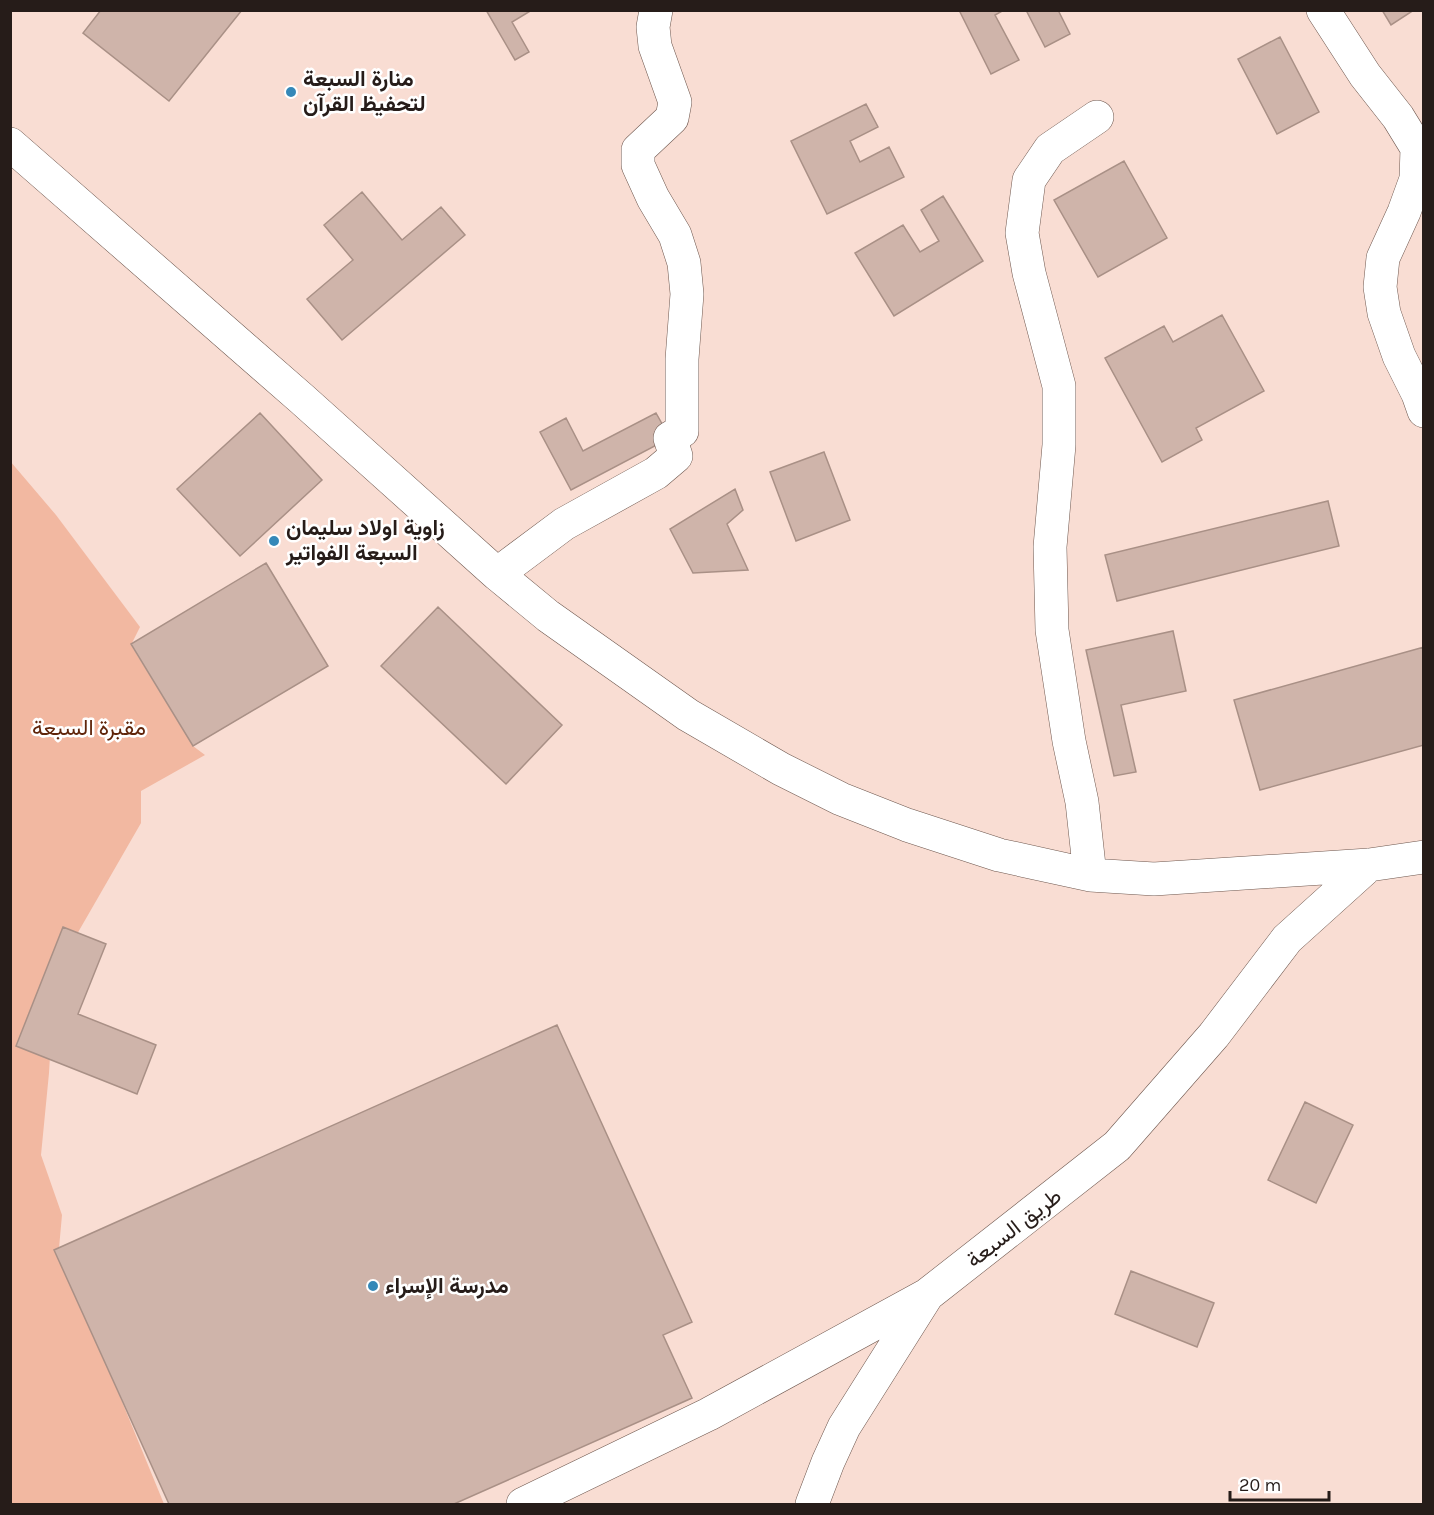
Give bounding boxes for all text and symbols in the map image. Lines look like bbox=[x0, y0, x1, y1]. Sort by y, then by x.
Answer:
place label: منارة السبعة لتحفيظ القرآن bbox=[303, 66, 426, 117]
marker: منارة السبعة لتحفيظ القرآن bbox=[284, 85, 298, 99]
place label: زاوية اولاد سليمان السبعة الفواتير bbox=[285, 515, 445, 566]
marker: زاوية اولاد سليمان السبعة الفواتير bbox=[267, 534, 281, 548]
park label: مقبرة السبعة bbox=[32, 715, 146, 741]
street label: طريق السبعة bbox=[961, 1183, 1067, 1273]
place label: مدرسة الإسراء bbox=[385, 1273, 509, 1300]
marker: مدرسة الإسراء bbox=[366, 1279, 380, 1293]
scale bar bbox=[1230, 1464, 1329, 1502]
text: 20 m bbox=[1239, 1474, 1281, 1496]

